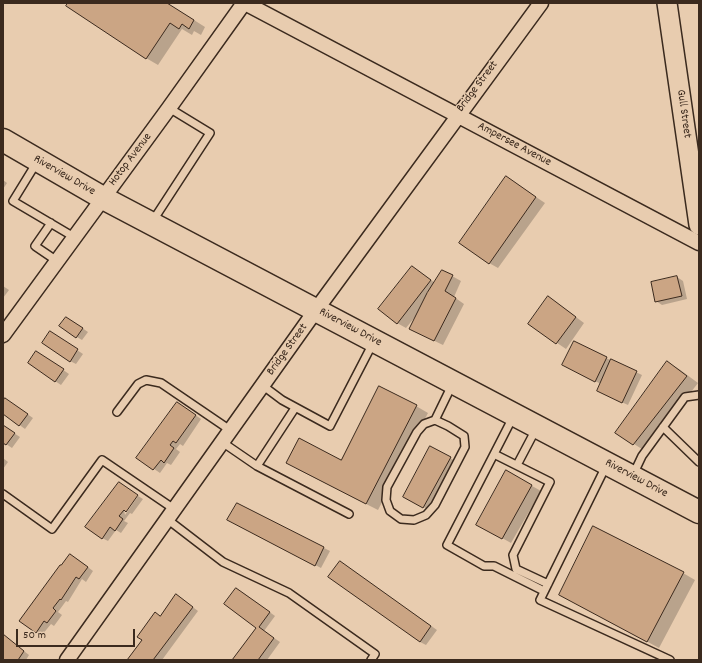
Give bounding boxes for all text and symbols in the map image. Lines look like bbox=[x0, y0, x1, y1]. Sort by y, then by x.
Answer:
street label: Bridge Street bbox=[454, 59, 502, 115]
street label: Gull Street bbox=[672, 89, 694, 139]
street label: Ampersee Avenue bbox=[475, 120, 553, 170]
street label: Hotop Avenue bbox=[106, 131, 156, 189]
street label: Riverview Drive bbox=[31, 153, 97, 199]
street label: Riverview Drive bbox=[316, 305, 384, 351]
street label: Bridge Street bbox=[264, 321, 312, 379]
street label: Riverview Drive bbox=[602, 456, 670, 502]
scale bar bbox=[18, 621, 137, 647]
text: 50 m bbox=[23, 627, 46, 644]

